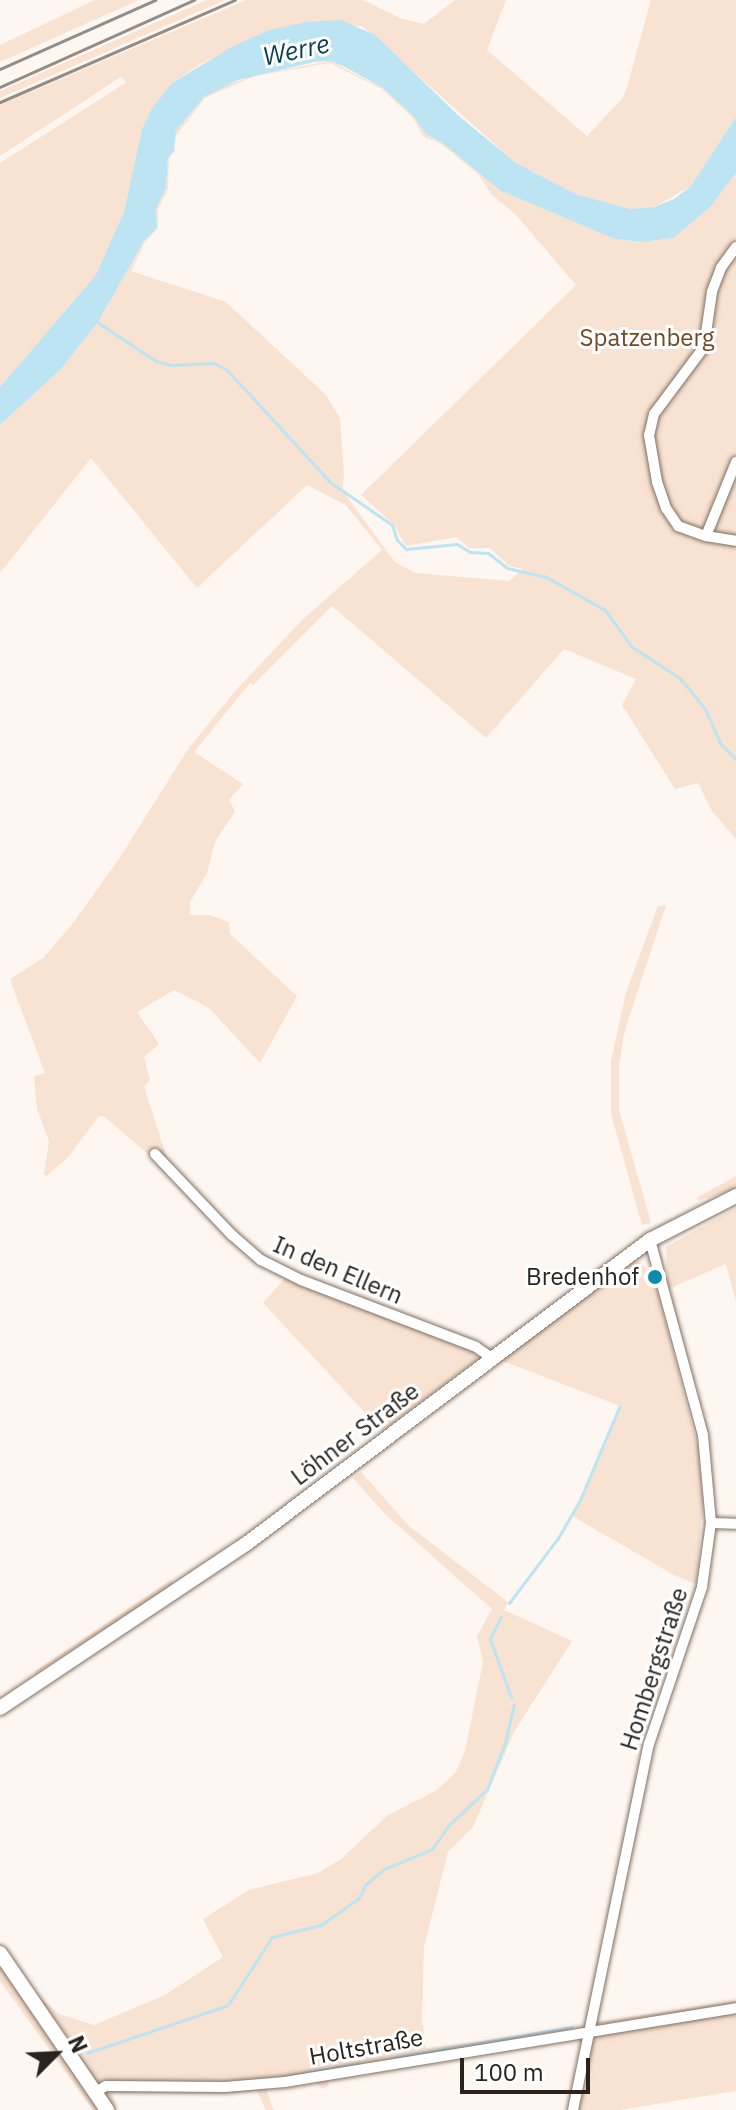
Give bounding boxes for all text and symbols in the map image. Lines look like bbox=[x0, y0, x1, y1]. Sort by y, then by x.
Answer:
water label: Werre bbox=[260, 28, 332, 72]
park label: Spatzenberg bbox=[580, 324, 714, 352]
street label: In den Ellern bbox=[269, 1230, 407, 1310]
place label: Bredenhof bbox=[526, 1263, 639, 1291]
marker: Bredenhof bbox=[646, 1268, 664, 1286]
street label: Löhner Straße bbox=[285, 1377, 425, 1491]
street label: Hombergstraße bbox=[614, 1584, 694, 1754]
north arrow bbox=[16, 2014, 96, 2094]
street label: Holtstraße bbox=[307, 2023, 425, 2071]
text: N bbox=[62, 2031, 95, 2057]
scale bar bbox=[464, 2042, 594, 2092]
text: 100 m bbox=[474, 2056, 544, 2088]

